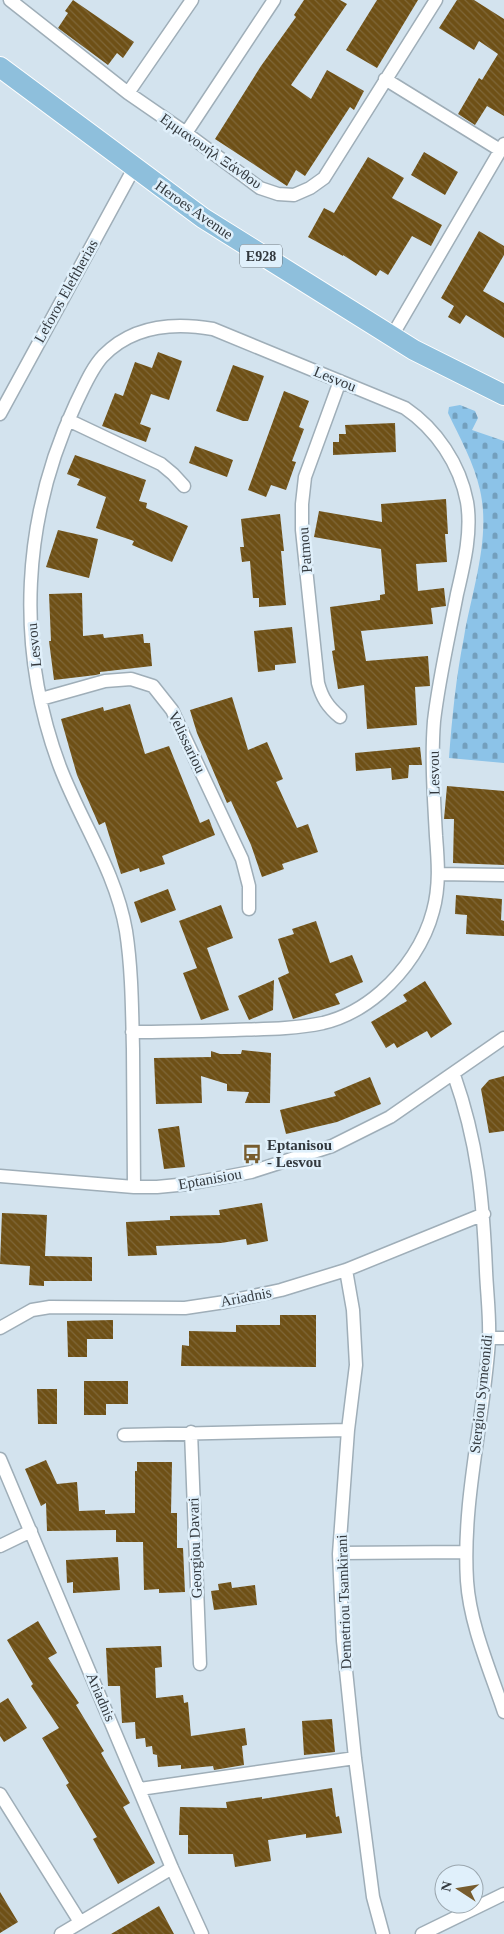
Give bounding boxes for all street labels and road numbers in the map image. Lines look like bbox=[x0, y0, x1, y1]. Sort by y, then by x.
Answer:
street label: Εμμανουήλ Ξάνθου bbox=[157, 110, 265, 192]
street label: Heroes Avenue bbox=[152, 177, 236, 243]
street label: Leforos Eleftherias bbox=[31, 237, 101, 345]
road number: E928 bbox=[240, 245, 282, 268]
street label: Lesvou bbox=[312, 363, 359, 395]
street label: Patmou bbox=[295, 526, 315, 574]
street label: Lesvou bbox=[24, 622, 44, 668]
street label: Velissariou bbox=[165, 709, 209, 776]
street label: Lesvou bbox=[426, 750, 442, 795]
street label: Eptanisiou bbox=[177, 1165, 243, 1192]
street label: Ariadnis bbox=[219, 1284, 273, 1310]
street label: Stergiou Symeonidi bbox=[467, 1334, 495, 1454]
street label: Georgiou Davari bbox=[185, 1497, 205, 1599]
street label: Demetriou Tsamkirani bbox=[334, 1534, 354, 1670]
street label: Ariadnis bbox=[84, 1670, 119, 1724]

